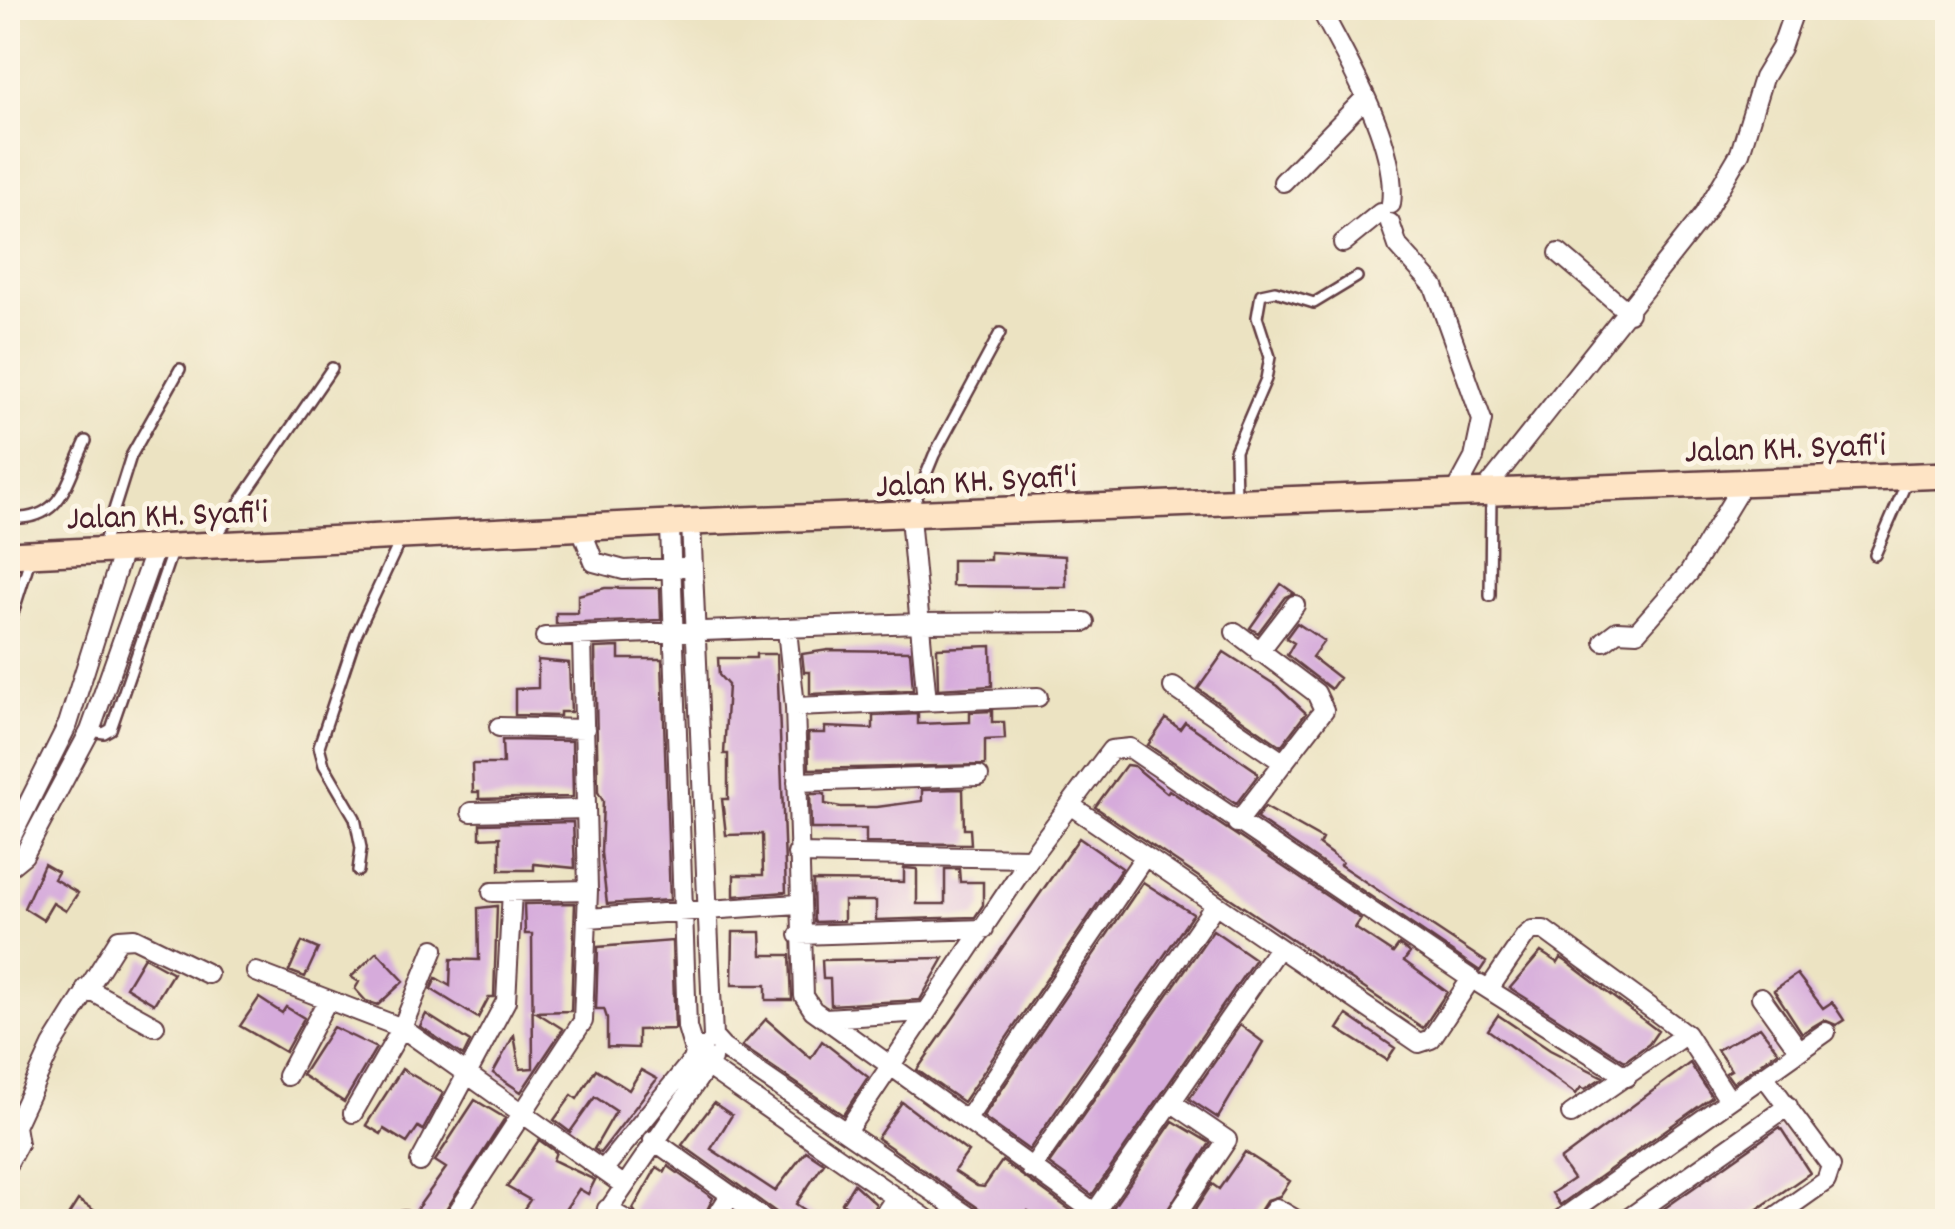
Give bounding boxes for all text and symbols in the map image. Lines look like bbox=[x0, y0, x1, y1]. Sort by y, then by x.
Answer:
street label: Jalan KH. Syafi'i bbox=[1684, 422, 1887, 479]
street label: Jalan KH. Syafi'i bbox=[874, 454, 1078, 514]
street label: Jalan KH. Syafi'i bbox=[66, 489, 269, 546]

